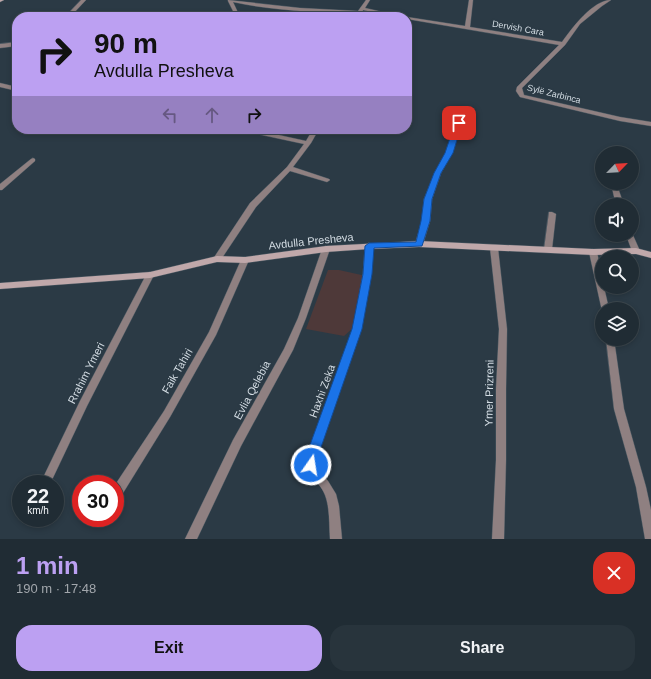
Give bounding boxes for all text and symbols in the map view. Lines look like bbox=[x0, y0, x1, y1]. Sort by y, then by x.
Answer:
street label: Dervish Cara bbox=[491, 19, 545, 37]
icon: right bbox=[28, 28, 80, 80]
text: 90 m bbox=[94, 28, 158, 59]
text: Avdulla Presheva bbox=[94, 61, 234, 81]
street label: Sylë Zarbinca bbox=[526, 82, 582, 106]
icon: left bbox=[159, 104, 181, 126]
icon: ahead bbox=[201, 104, 223, 126]
icon: right bbox=[243, 104, 265, 126]
pin bbox=[442, 106, 476, 140]
icon: arrive bbox=[448, 112, 470, 134]
north arrow bbox=[595, 146, 639, 190]
map controls bbox=[595, 146, 639, 346]
button: sound bbox=[595, 198, 639, 242]
street label: Avdulla Presheva bbox=[268, 230, 355, 251]
button: search bbox=[595, 250, 639, 294]
button: layers bbox=[595, 302, 639, 346]
street label: Rrahim Ymeri bbox=[65, 340, 107, 406]
street label: Faik Tahiri bbox=[159, 346, 195, 396]
street label: Evlia Qelebia bbox=[231, 358, 273, 421]
street label: Ymer Prizreni bbox=[482, 360, 496, 426]
street label: Haxhi Zeka bbox=[307, 362, 337, 419]
position arrow bbox=[290, 444, 332, 486]
speed limit sign: 30 bbox=[72, 475, 124, 527]
text: 22 bbox=[27, 485, 49, 507]
text: km/h bbox=[27, 505, 49, 516]
text: 1 min bbox=[16, 552, 79, 579]
button: close bbox=[593, 552, 635, 594]
text: 190 m · 17:48 bbox=[16, 581, 96, 596]
button: Exit bbox=[16, 625, 322, 671]
button: Share bbox=[330, 625, 635, 671]

